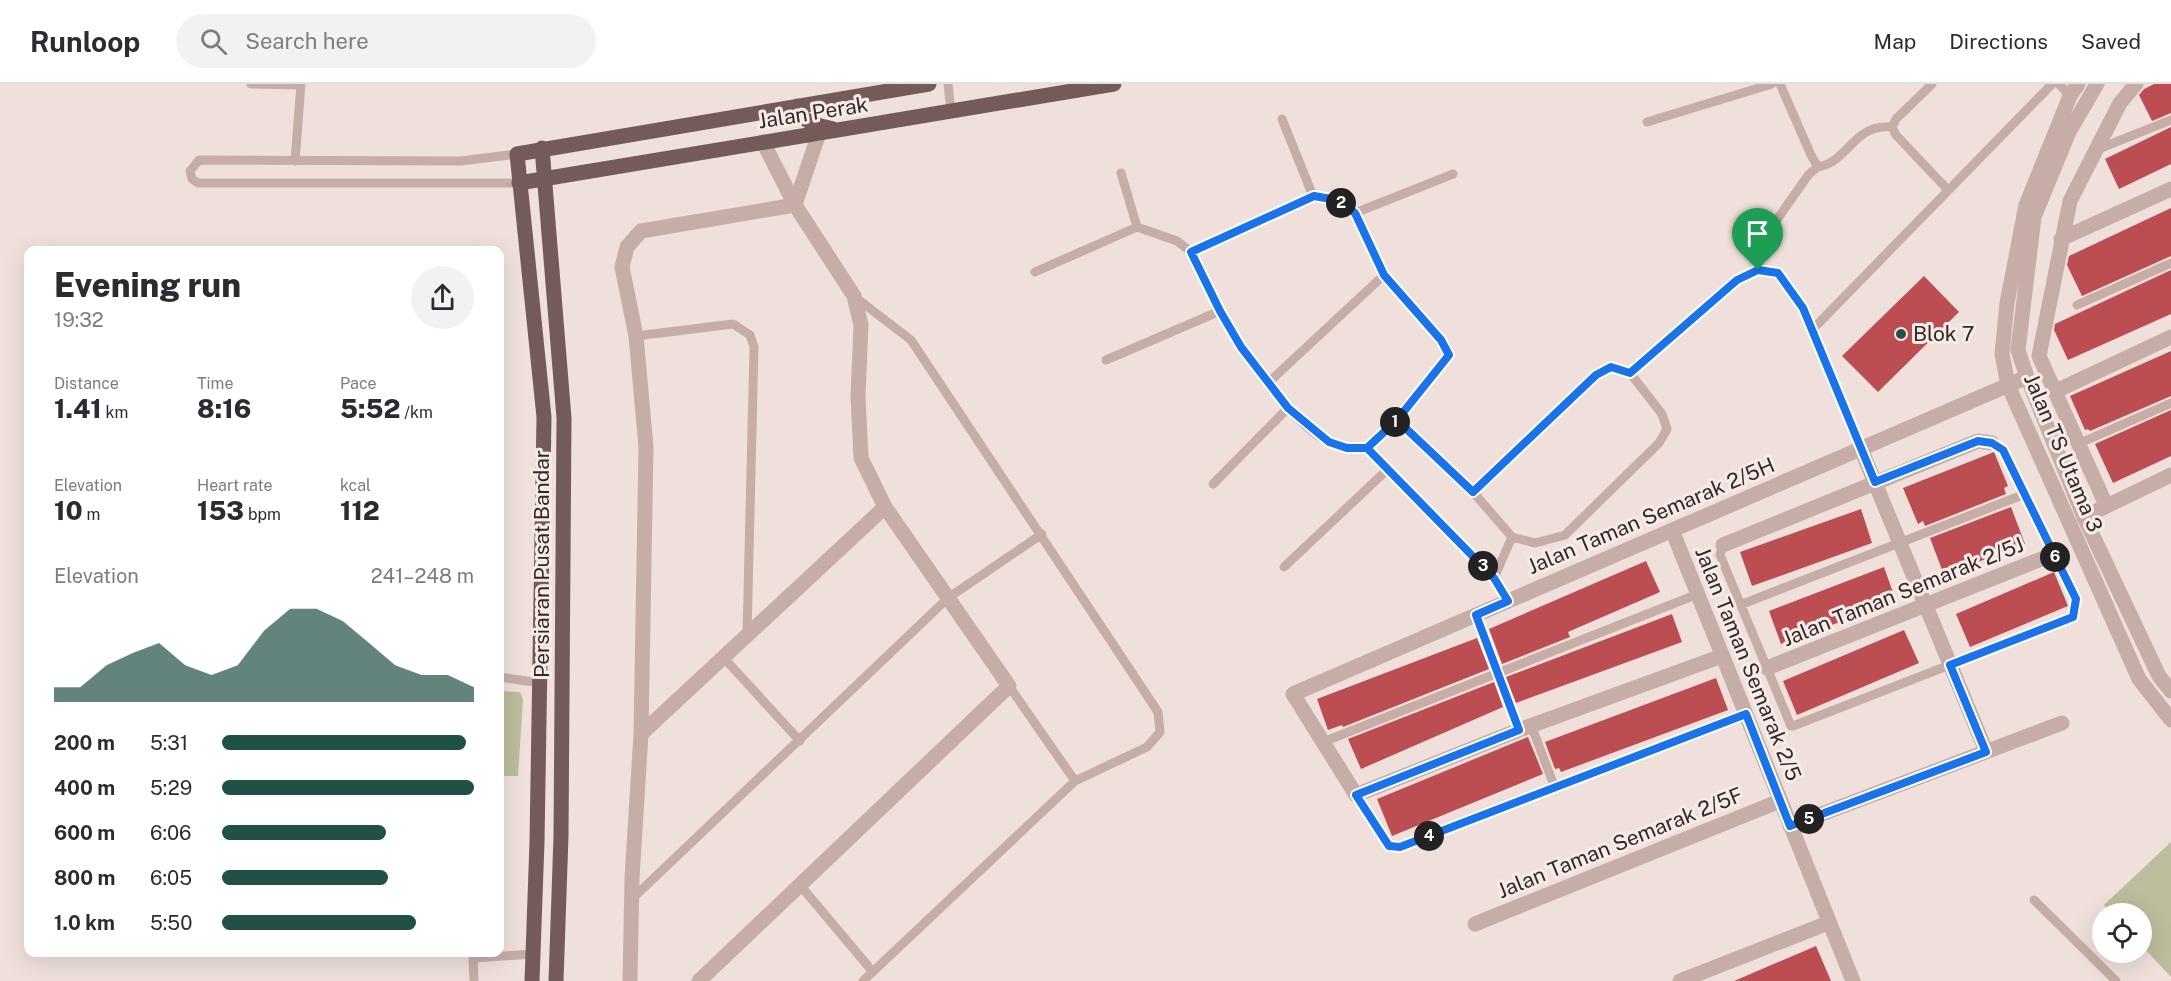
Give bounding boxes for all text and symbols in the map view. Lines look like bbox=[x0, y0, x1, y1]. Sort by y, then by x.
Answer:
search box bbox=[176, 14, 596, 68]
text: Runloop bbox=[30, 25, 140, 58]
icon: search bbox=[197, 25, 230, 58]
text: Search here bbox=[245, 28, 369, 54]
text: Map bbox=[1874, 29, 1916, 54]
text: Directions bbox=[1949, 29, 2048, 54]
text: Saved bbox=[2081, 29, 2141, 54]
street label: Jalan Perak bbox=[756, 91, 870, 134]
pin: 2 bbox=[1326, 188, 1356, 218]
text: 2 bbox=[1336, 193, 1346, 212]
pin bbox=[1732, 208, 1783, 270]
icon: arrive bbox=[1741, 217, 1774, 250]
text: Evening run bbox=[54, 266, 241, 304]
button: share bbox=[411, 266, 474, 329]
text: 19:32 bbox=[54, 308, 104, 332]
place label: Blok 7 bbox=[1913, 321, 1974, 346]
marker: Blok 7 bbox=[1894, 327, 1908, 341]
street label: Jalan TS Utama 3 bbox=[2019, 370, 2108, 536]
text: Distance bbox=[54, 374, 119, 393]
text: Time bbox=[197, 374, 233, 393]
text: Pace bbox=[340, 374, 377, 393]
text: 1.41 bbox=[54, 393, 102, 424]
text: 8:16 bbox=[197, 393, 251, 424]
text: 5:52 bbox=[340, 393, 400, 424]
text: km bbox=[102, 403, 128, 422]
text: /km bbox=[400, 403, 433, 422]
pin: 1 bbox=[1380, 407, 1410, 437]
text: 1 bbox=[1392, 412, 1398, 431]
street label: Persiaran Pusat Bandar bbox=[529, 450, 554, 678]
street label: Jalan Taman Semarak 2/5H bbox=[1523, 452, 1778, 579]
text: Elevation bbox=[54, 476, 122, 495]
text: Heart rate bbox=[197, 476, 273, 495]
text: kcal bbox=[340, 476, 371, 495]
text: 10 bbox=[54, 495, 83, 526]
text: 153 bbox=[197, 495, 244, 526]
text: 112 bbox=[340, 495, 380, 526]
text: m bbox=[83, 505, 100, 524]
text: bpm bbox=[244, 505, 281, 524]
street label: Jalan Taman Semarak 2/5J bbox=[1778, 532, 2027, 651]
pin: 6 bbox=[2040, 542, 2070, 572]
street label: Jalan Taman Semarak 2/5 bbox=[1690, 543, 1807, 784]
text: 6 bbox=[2050, 547, 2060, 566]
pin: 3 bbox=[1468, 551, 1498, 581]
text: 3 bbox=[1478, 556, 1488, 575]
text: Elevation bbox=[54, 564, 139, 588]
text: 241–248 m bbox=[371, 564, 474, 588]
text: 200 m bbox=[54, 731, 115, 755]
text: 5:31 bbox=[150, 731, 188, 755]
text: 400 m bbox=[54, 776, 115, 800]
text: 5:29 bbox=[150, 776, 192, 800]
street label: Jalan Taman Semarak 2/5F bbox=[1493, 782, 1746, 903]
pin: 5 bbox=[1794, 804, 1824, 834]
text: 5 bbox=[1804, 809, 1814, 828]
text: 600 m bbox=[54, 821, 115, 845]
text: 6:06 bbox=[150, 821, 192, 845]
pin: 4 bbox=[1414, 821, 1444, 851]
text: 4 bbox=[1424, 826, 1434, 845]
text: 800 m bbox=[54, 866, 116, 890]
text: 6:05 bbox=[150, 866, 192, 890]
map controls bbox=[2092, 903, 2152, 963]
button: locate bbox=[2092, 903, 2152, 963]
text: 1.0 km bbox=[54, 911, 115, 935]
text: 5:50 bbox=[150, 911, 192, 935]

